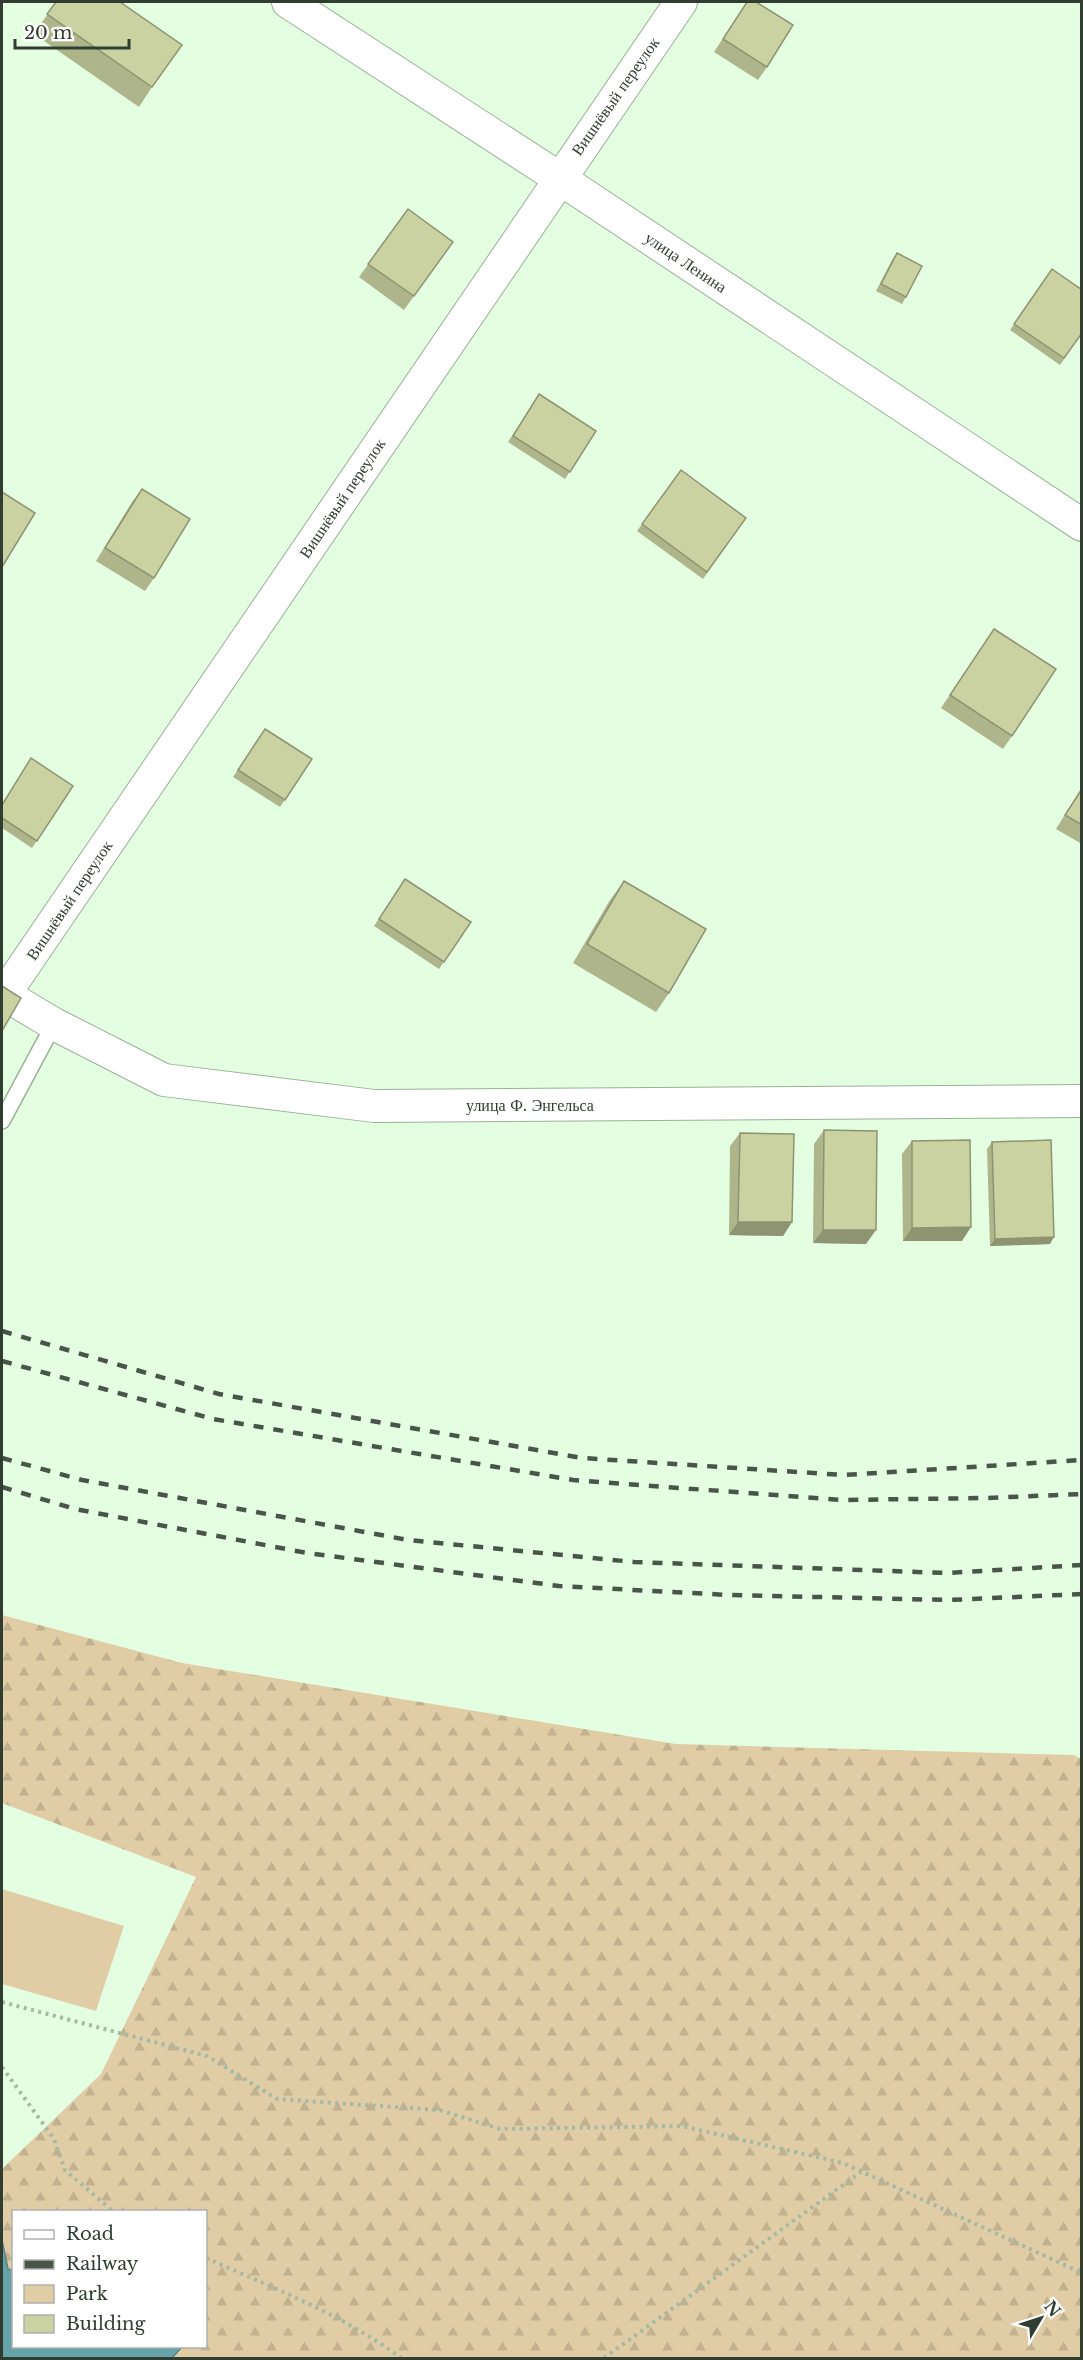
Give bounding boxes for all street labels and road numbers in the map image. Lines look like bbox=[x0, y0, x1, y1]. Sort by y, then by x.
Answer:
street label: Вишнёвый переулок bbox=[567, 33, 663, 159]
street label: улица Ленина bbox=[641, 227, 731, 297]
street label: Вишнёвый переулок bbox=[295, 434, 390, 562]
street label: Вишнёвый переулок bbox=[22, 836, 117, 964]
street label: улица Ф. Энгельса bbox=[466, 1095, 594, 1115]

